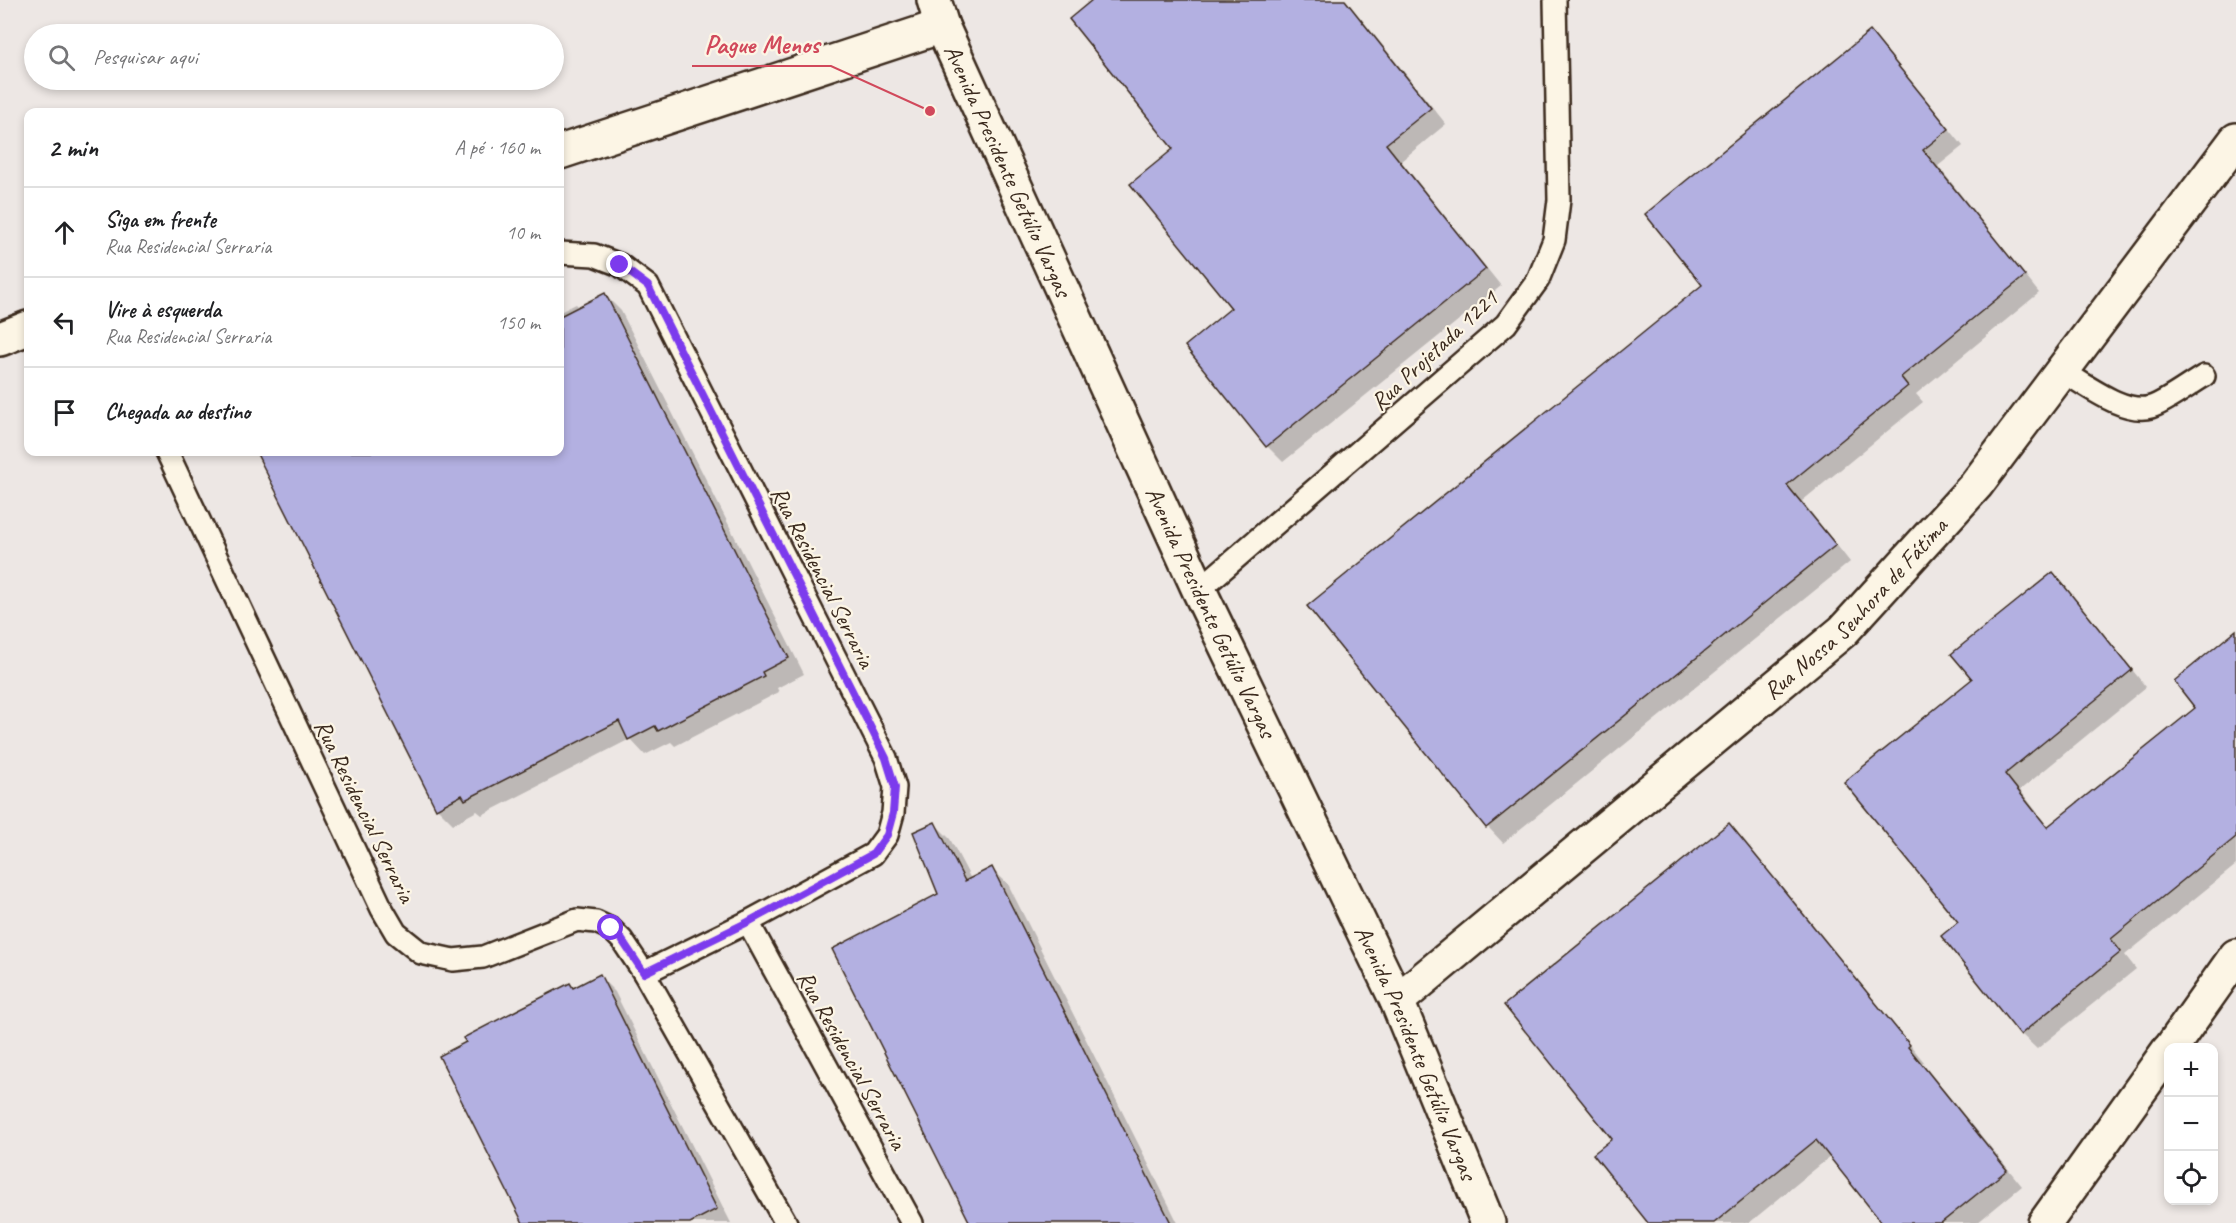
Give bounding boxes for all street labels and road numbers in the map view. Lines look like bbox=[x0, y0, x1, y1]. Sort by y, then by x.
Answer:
street label: Avenida Presidente Getúlio Vargas bbox=[937, 40, 1079, 304]
street label: Rua Projetada 1221 bbox=[1364, 283, 1505, 417]
street label: Rua Residencial Serraria bbox=[764, 481, 882, 674]
street label: Avenida Presidente Getúlio Vargas bbox=[1139, 482, 1284, 745]
street label: Rua Nossa Senhora de Fátima bbox=[1757, 510, 1955, 706]
street label: Rua Residencial Serraria bbox=[308, 715, 423, 909]
street label: Avenida Presidente Getúlio Vargas bbox=[1348, 920, 1485, 1187]
street label: Rua Residencial Serraria bbox=[790, 965, 914, 1156]

